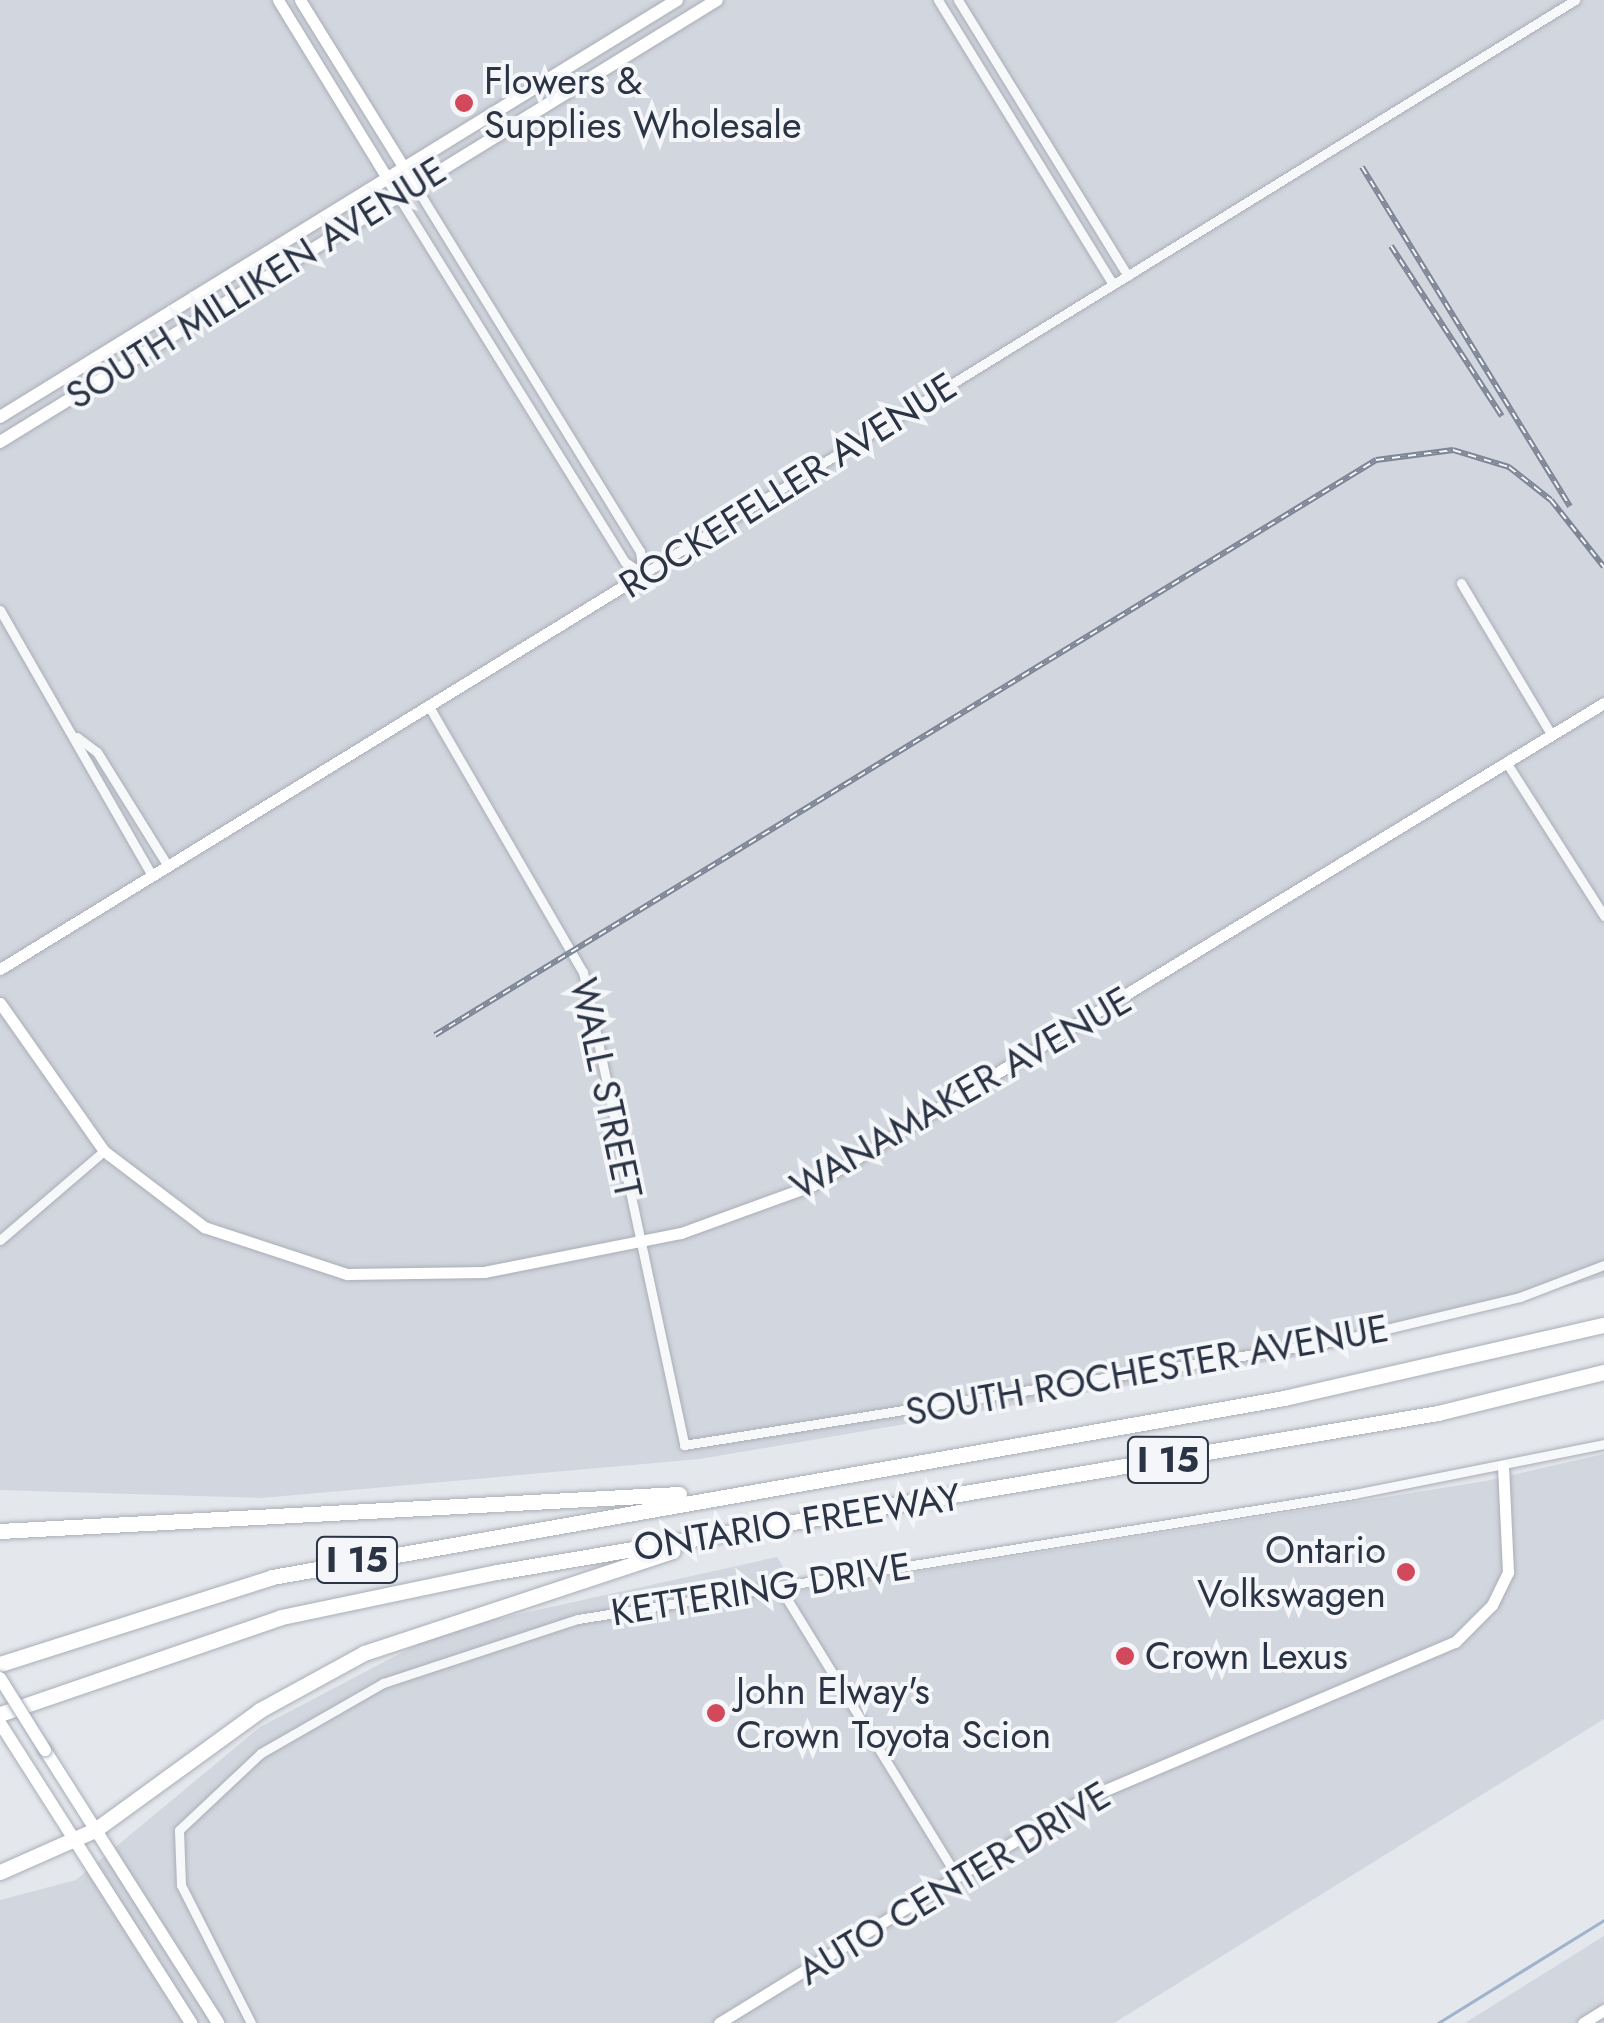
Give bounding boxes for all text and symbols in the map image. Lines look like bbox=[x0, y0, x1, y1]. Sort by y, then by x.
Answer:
place label: Flowers & Supplies Wholesale bbox=[484, 58, 802, 147]
marker: Flowers & Supplies Wholesale bbox=[453, 92, 475, 114]
street label: SOUTH MILLIKEN AVENUE bbox=[58, 147, 454, 419]
street label: ROCKEFELLER AVENUE bbox=[611, 363, 965, 607]
street label: WALL STREET bbox=[560, 974, 652, 1202]
street label: WANAMAKER AVENUE bbox=[783, 977, 1139, 1209]
street label: SOUTH ROCHESTER AVENUE bbox=[902, 1305, 1392, 1435]
road number: I 15 bbox=[1126, 1430, 1210, 1490]
street label: ONTARIO FREEWAY bbox=[630, 1474, 964, 1570]
place label: Ontario Volkswagen bbox=[1197, 1527, 1386, 1616]
road number: I 15 bbox=[314, 1530, 400, 1590]
street label: KETTERING DRIVE bbox=[608, 1543, 914, 1635]
marker: Ontario Volkswagen bbox=[1395, 1561, 1417, 1583]
place label: Crown Lexus bbox=[1145, 1633, 1348, 1679]
marker: Crown Lexus bbox=[1114, 1645, 1136, 1667]
place label: John Elway's Crown Toyota Scion bbox=[736, 1668, 1051, 1758]
marker: John Elway's Crown Toyota Scion bbox=[705, 1702, 727, 1724]
street label: AUTO CENTER DRIVE bbox=[790, 1772, 1118, 1994]

